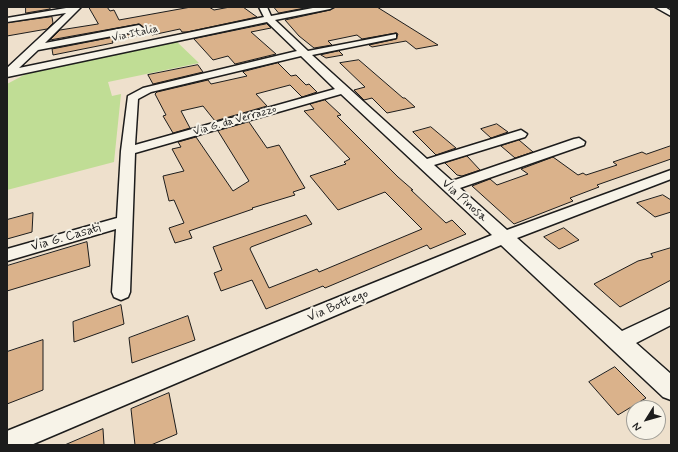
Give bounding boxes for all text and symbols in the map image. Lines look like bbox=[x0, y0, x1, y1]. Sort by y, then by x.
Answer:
street label: Via Italia bbox=[111, 23, 159, 45]
street label: Via G. da Verrazzo bbox=[192, 103, 278, 139]
street label: Via Pinosa bbox=[438, 176, 490, 226]
street label: Via G. Casati bbox=[29, 221, 103, 255]
street label: Via Bottego bbox=[305, 286, 371, 326]
north arrow bbox=[626, 400, 666, 440]
text: N bbox=[629, 419, 645, 434]

